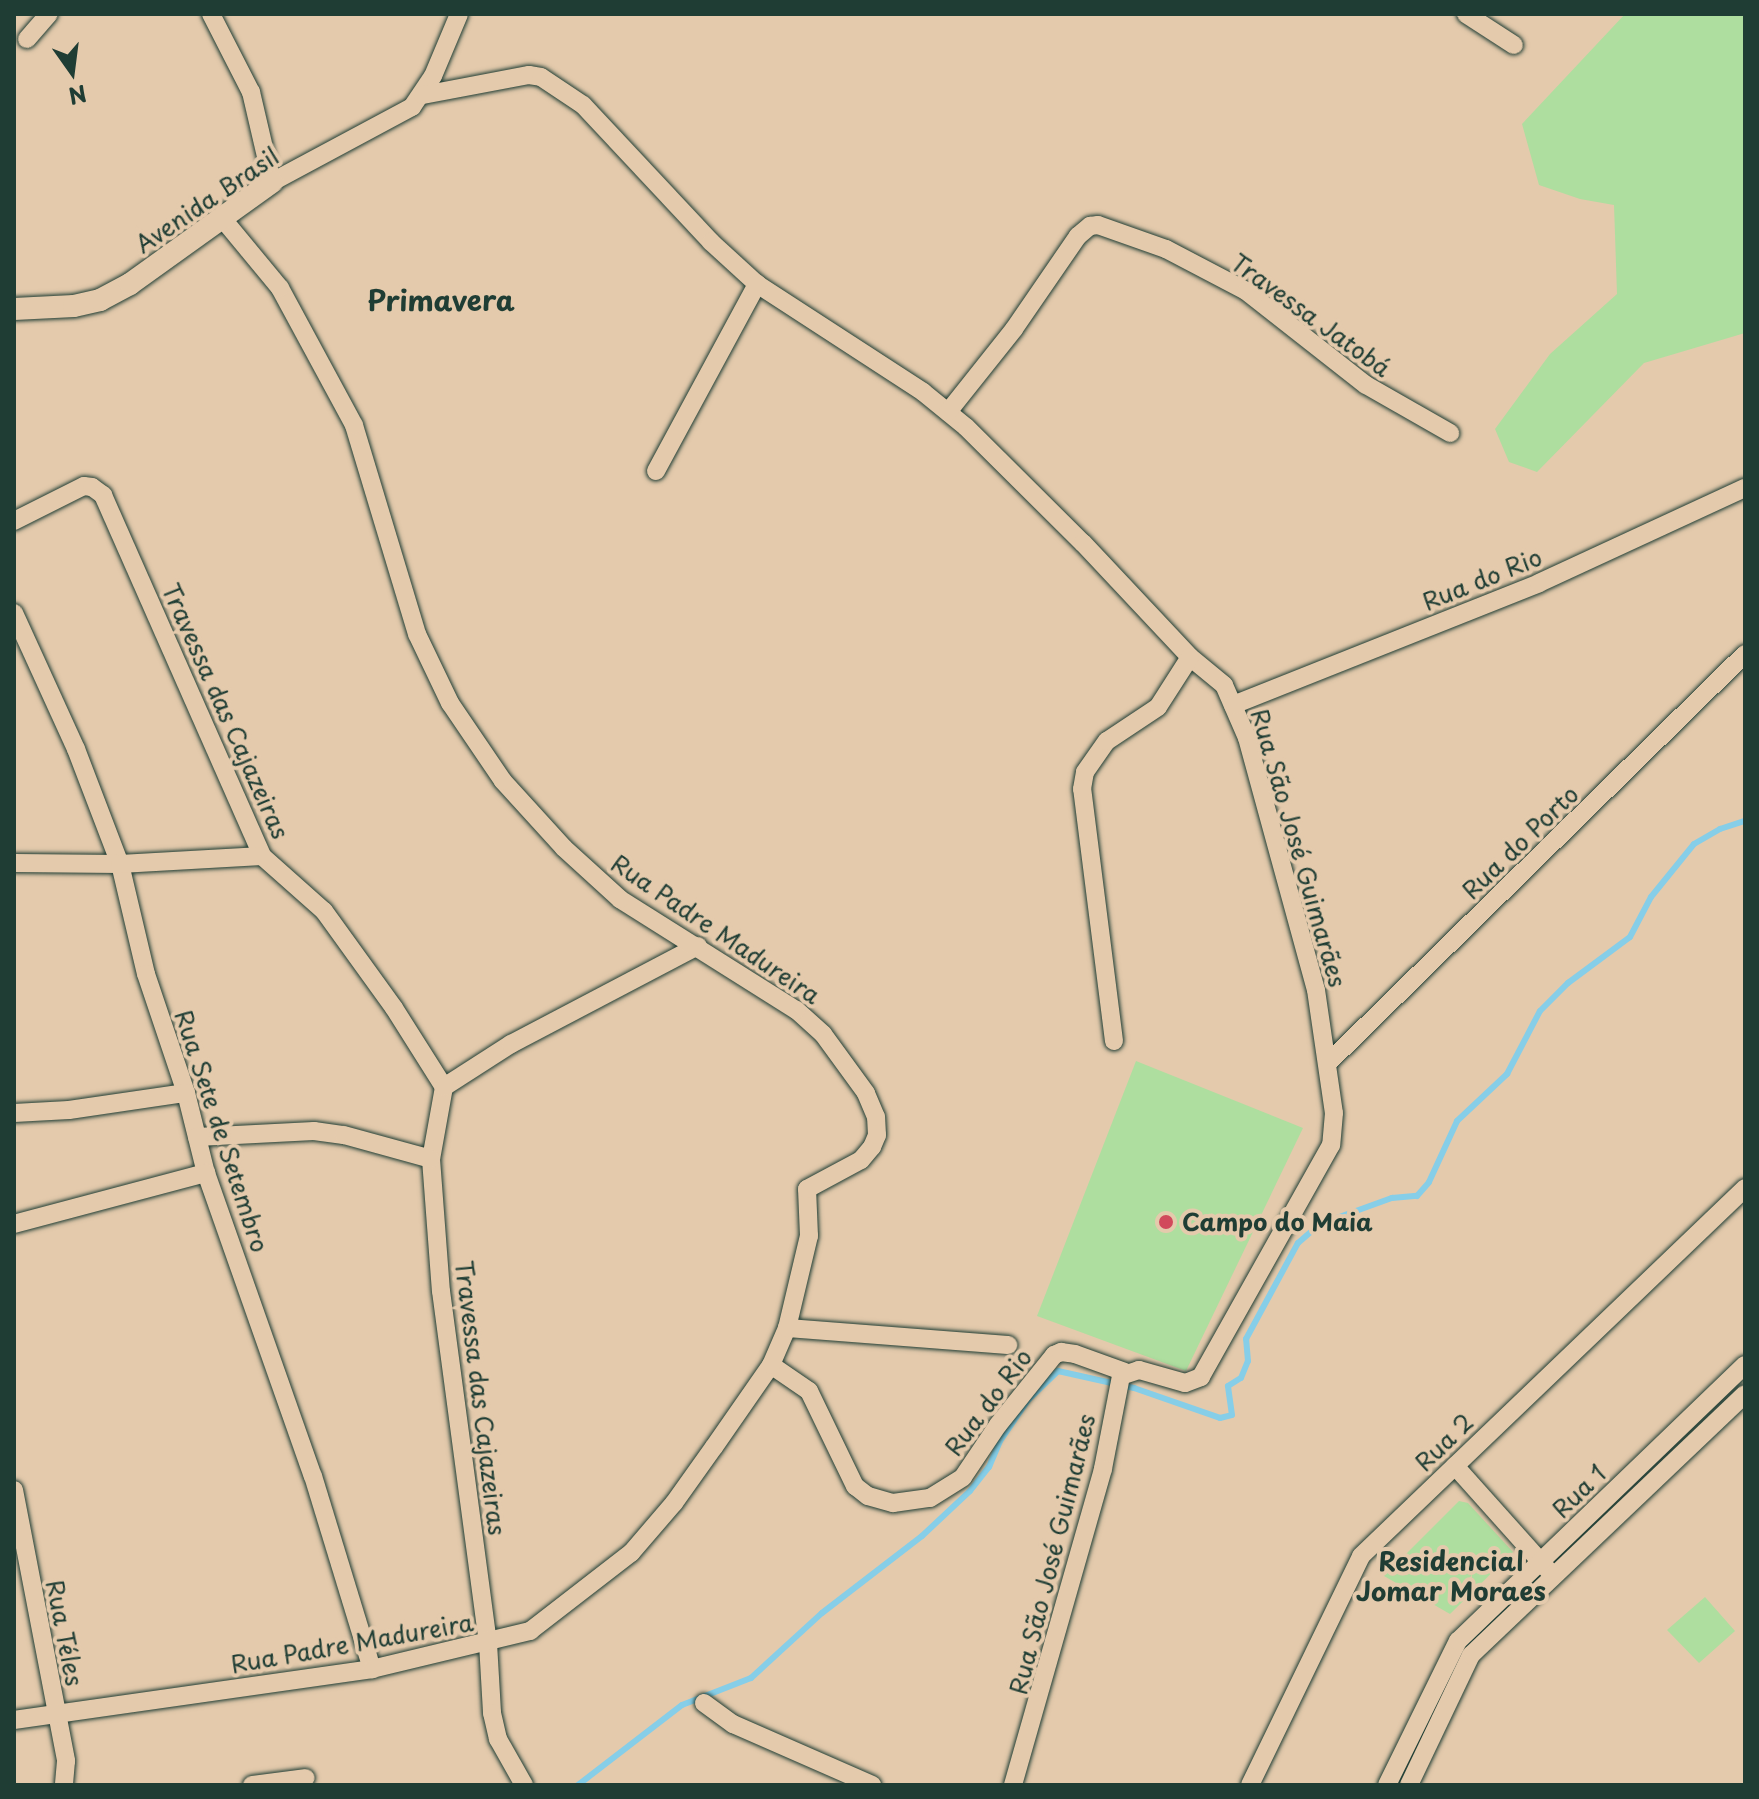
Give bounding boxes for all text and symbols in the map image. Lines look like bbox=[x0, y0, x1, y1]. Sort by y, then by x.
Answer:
north arrow bbox=[32, 32, 112, 112]
text: N bbox=[65, 78, 90, 114]
street label: Avenida Brasil bbox=[130, 141, 284, 259]
street label: Travessa Jatobá bbox=[1226, 248, 1396, 382]
district label: Primavera bbox=[367, 283, 515, 317]
street label: Rua do Rio bbox=[1418, 542, 1546, 616]
street label: Travessa das Cajazeiras bbox=[156, 578, 296, 844]
street label: Rua São José Guimarães bbox=[1246, 706, 1352, 990]
street label: Rua do Porto bbox=[1456, 779, 1584, 905]
street label: Rua Padre Madureira bbox=[605, 848, 827, 1010]
street label: Rua Sete de Setembro bbox=[169, 1004, 275, 1258]
place label: Campo do Maia bbox=[1182, 1208, 1373, 1236]
marker: Campo do Maia bbox=[1157, 1213, 1175, 1231]
street label: Travessa das Cajazeiras bbox=[450, 1259, 512, 1537]
street label: Rua do Rio bbox=[939, 1343, 1037, 1461]
street label: Rua 2 bbox=[1408, 1407, 1480, 1477]
street label: Rua São José Guimarães bbox=[1003, 1411, 1101, 1697]
street label: Rua 1 bbox=[1546, 1458, 1612, 1524]
district label: Residencial Jomar Moraes bbox=[1357, 1545, 1545, 1606]
street label: Rua Téles bbox=[40, 1577, 90, 1689]
street label: Rua Padre Madureira bbox=[228, 1607, 476, 1679]

